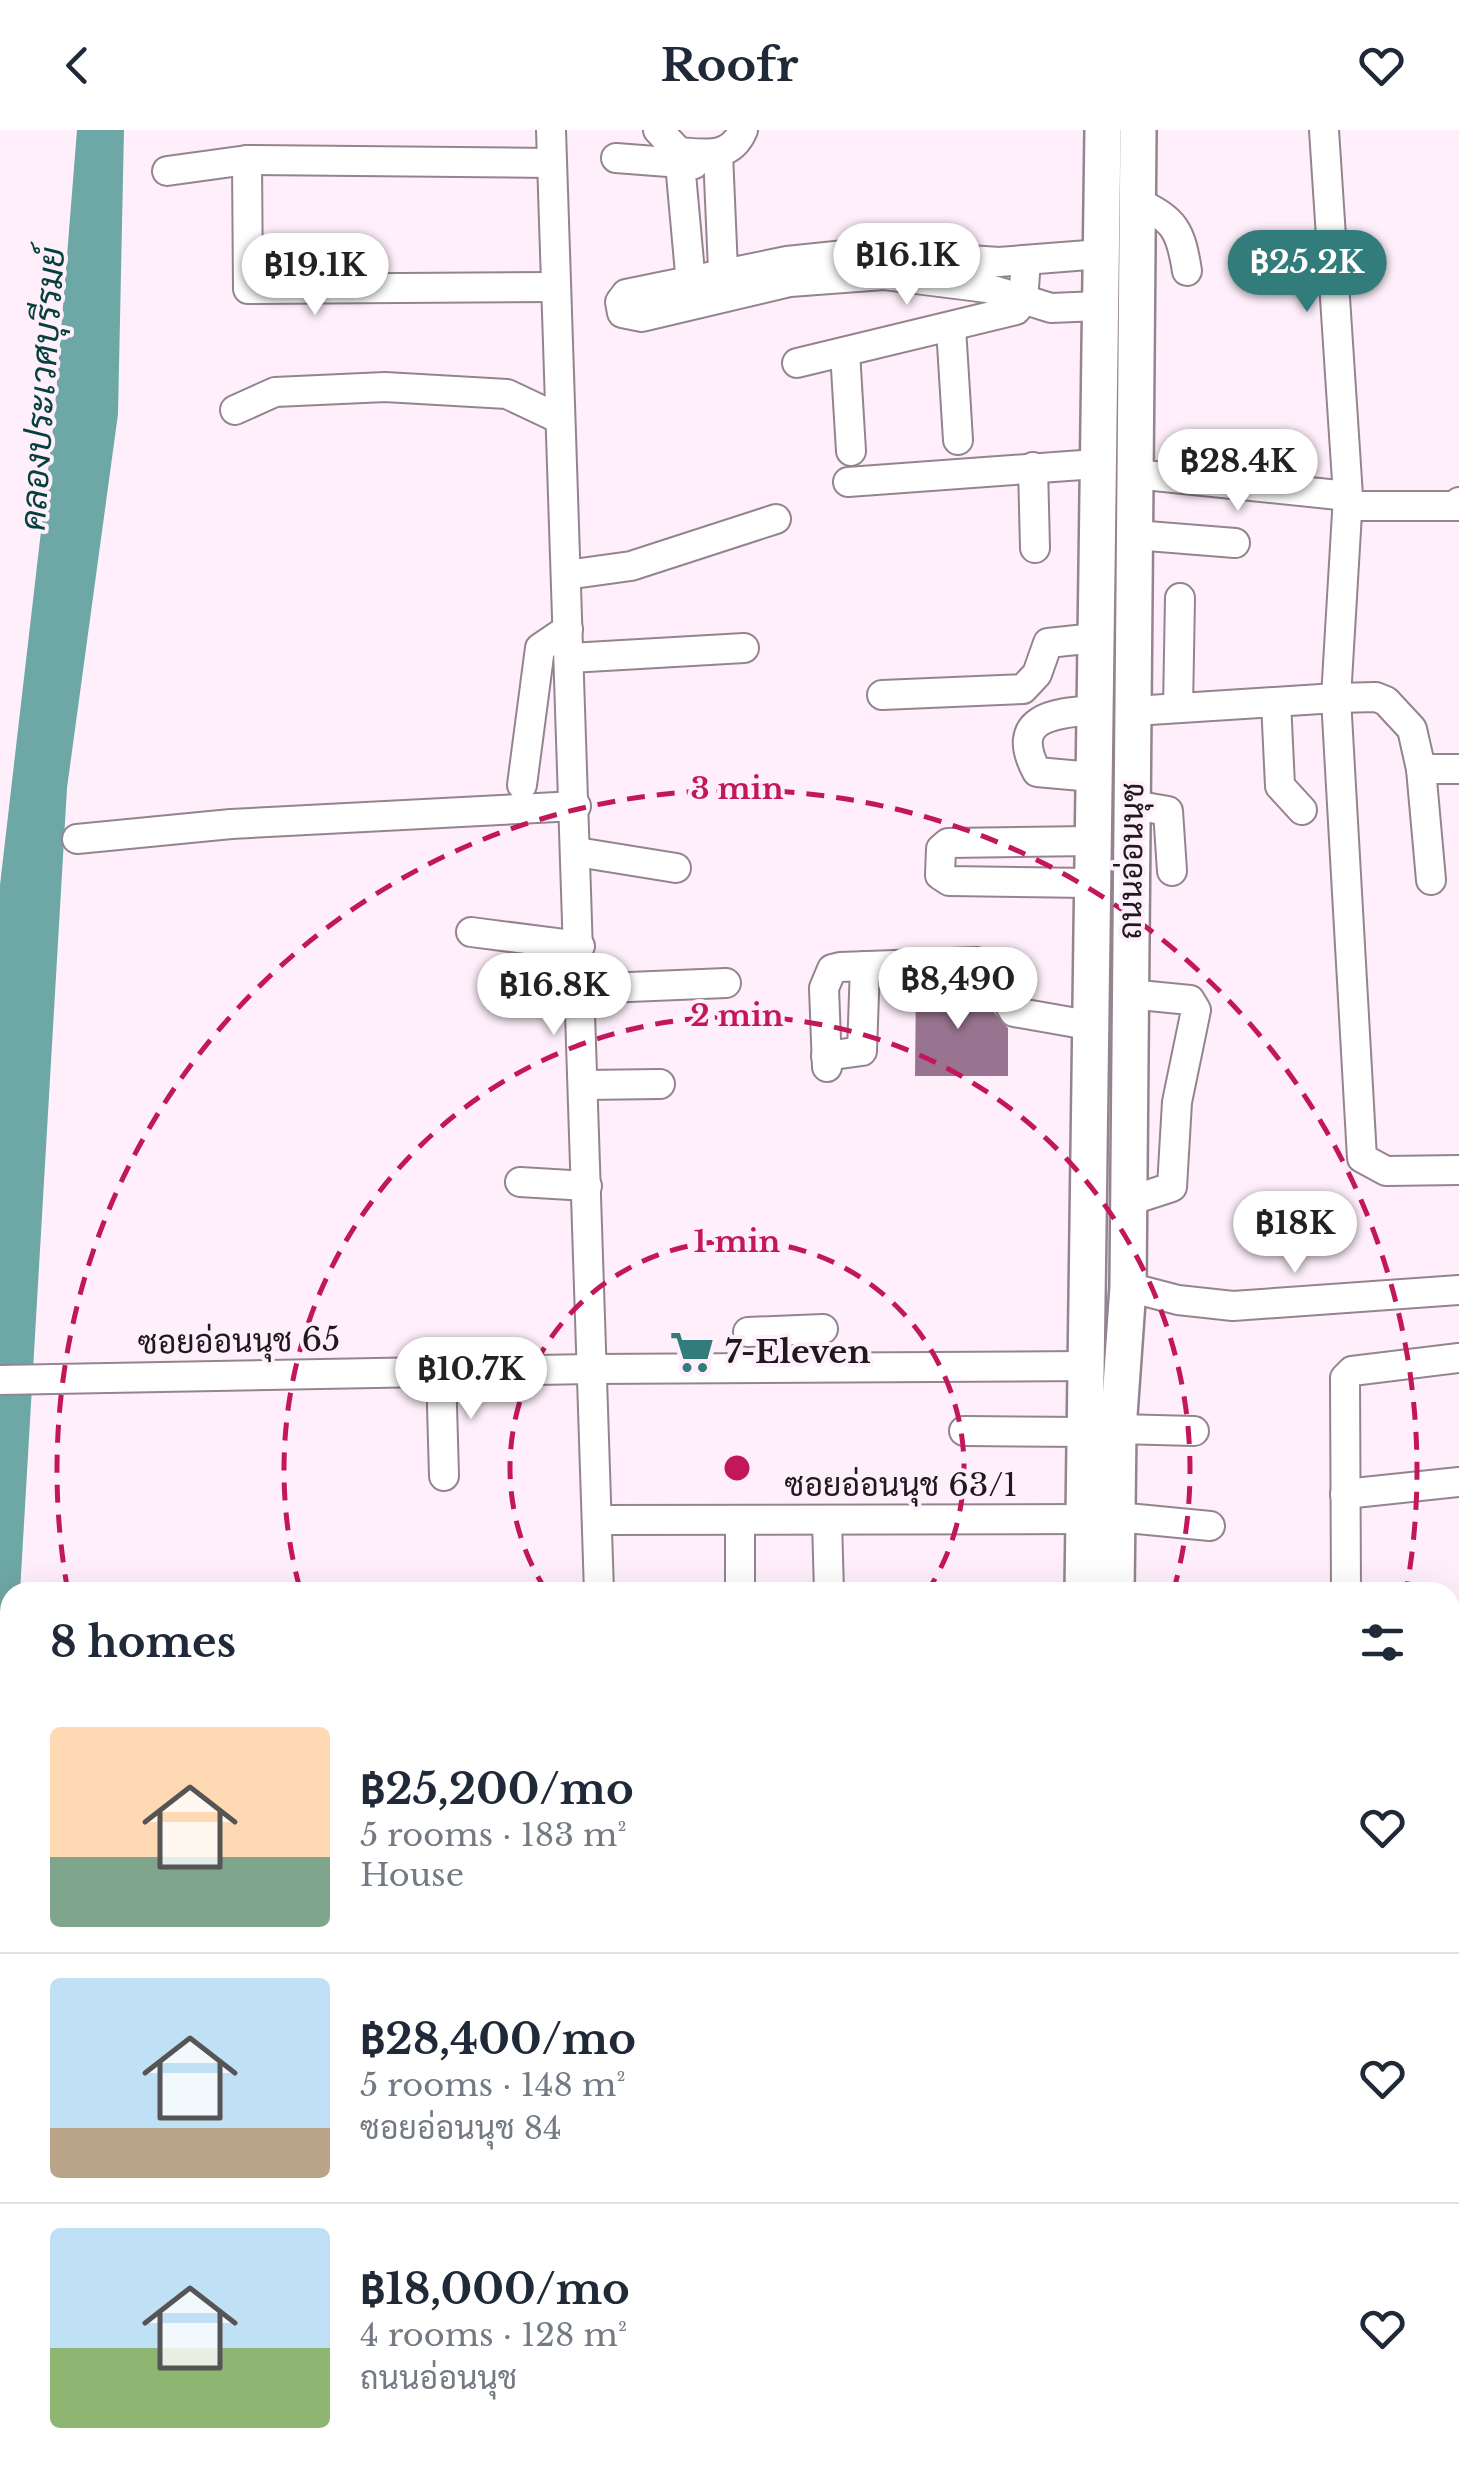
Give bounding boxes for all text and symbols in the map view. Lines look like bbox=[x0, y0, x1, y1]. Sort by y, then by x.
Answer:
text: Roofr bbox=[660, 37, 799, 93]
icon: back bbox=[50, 38, 105, 93]
icon: heart bbox=[1354, 38, 1409, 93]
pin: ฿16.1K bbox=[826, 223, 988, 308]
pin: ฿25.2K bbox=[1226, 230, 1388, 315]
pin: ฿19.1K bbox=[234, 233, 396, 318]
text: ฿16.1K bbox=[855, 235, 959, 275]
water label: คลองประเวศบุรีรมย์ bbox=[10, 241, 77, 532]
text: ฿25.2K bbox=[1250, 242, 1364, 282]
text: ฿19.1K bbox=[264, 245, 366, 285]
pin: ฿28.4K bbox=[1157, 429, 1319, 514]
text: ฿28.4K bbox=[1180, 441, 1296, 481]
text: 3 min bbox=[691, 770, 784, 807]
street label: ถนนอ่อนนุช bbox=[1110, 782, 1154, 940]
pin: ฿8,490 bbox=[877, 947, 1039, 1032]
pin: ฿16.8K bbox=[473, 953, 635, 1038]
text: ฿8,490 bbox=[901, 959, 1015, 999]
text: ฿16.8K bbox=[499, 965, 609, 1005]
text: 2 min bbox=[690, 997, 784, 1034]
pin: ฿18K bbox=[1236, 1191, 1354, 1276]
text: ฿18K bbox=[1255, 1203, 1335, 1243]
text: 1 min bbox=[694, 1223, 781, 1260]
street label: ซอยอ่อนนุช 65 bbox=[137, 1319, 341, 1365]
supermarket icon: 7-Eleven bbox=[668, 1328, 716, 1376]
place label: 7-Eleven bbox=[725, 1332, 870, 1372]
pin: ฿10.7K bbox=[390, 1337, 552, 1422]
text: ฿10.7K bbox=[417, 1349, 525, 1389]
centre of rings bbox=[719, 1450, 755, 1486]
street label: ซอยอ่อนนุช 63/1 bbox=[785, 1465, 1018, 1507]
icon: filters bbox=[1355, 1615, 1410, 1670]
text: 8 homes bbox=[50, 1616, 236, 1668]
text: ฿25,200/mo bbox=[360, 1763, 634, 1815]
icon: home bbox=[130, 1767, 250, 1887]
icon: heart bbox=[1355, 1800, 1410, 1855]
text: 5 rooms · 183 m² bbox=[360, 1815, 627, 1855]
text: House bbox=[360, 1855, 464, 1895]
text: ฿28,400/mo bbox=[360, 2013, 636, 2065]
icon: home bbox=[130, 2018, 250, 2138]
icon: heart bbox=[1355, 2051, 1410, 2106]
text: 5 rooms · 148 m² bbox=[360, 2065, 626, 2105]
text: ซอยอ่อนนุช 84 bbox=[360, 2108, 562, 2148]
text: ฿18,000/mo bbox=[360, 2263, 630, 2315]
icon: home bbox=[130, 2268, 250, 2388]
icon: heart bbox=[1355, 2301, 1410, 2356]
text: 4 rooms · 128 m² bbox=[360, 2315, 627, 2355]
text: ถนนอ่อนนุช bbox=[360, 2358, 517, 2398]

